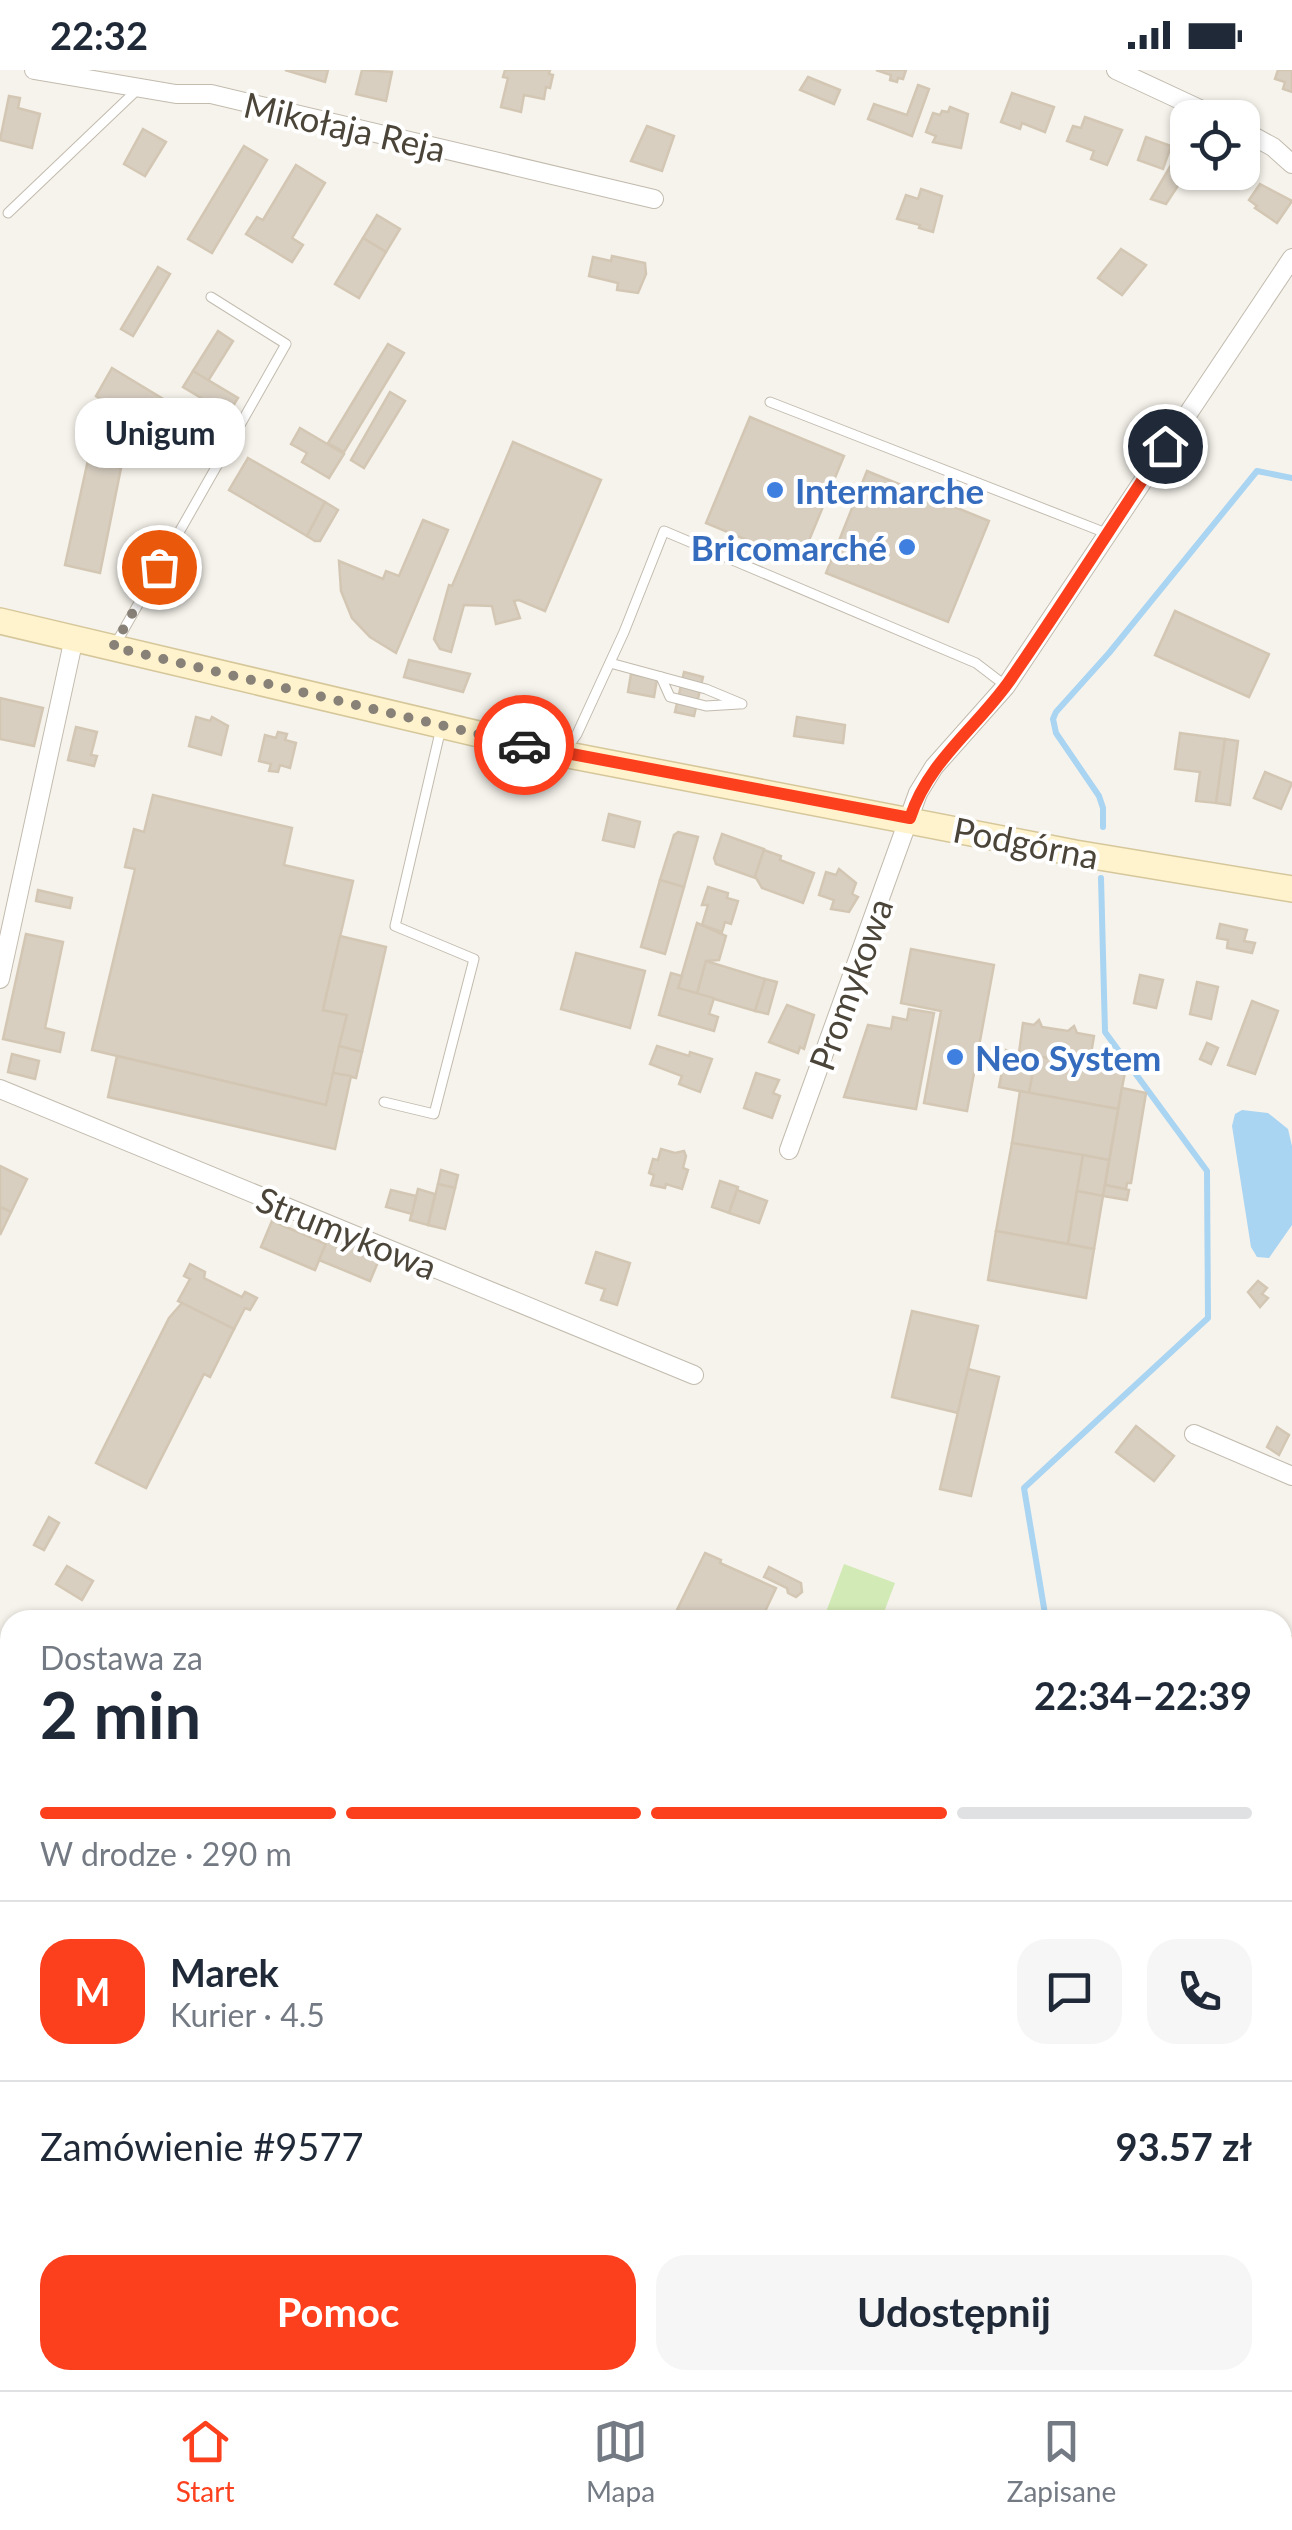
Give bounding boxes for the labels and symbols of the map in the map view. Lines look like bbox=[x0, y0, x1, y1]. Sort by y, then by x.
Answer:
street label: Mikołaja Reja bbox=[240, 82, 450, 170]
callout: Unigum bbox=[74, 397, 244, 467]
pin bbox=[1123, 404, 1208, 489]
place label: Intermarche bbox=[795, 469, 984, 511]
marker: Intermarche bbox=[764, 479, 786, 501]
pin bbox=[117, 525, 202, 610]
place label: Bricomarché bbox=[691, 526, 887, 568]
marker: Bricomarché bbox=[896, 536, 918, 558]
courier bbox=[474, 695, 574, 795]
street label: Podgórna bbox=[950, 807, 1102, 877]
street label: Promykowa bbox=[799, 892, 901, 1076]
place label: Neo System bbox=[975, 1036, 1161, 1078]
marker: Neo System bbox=[944, 1046, 966, 1068]
street label: Strumykowa bbox=[251, 1177, 443, 1287]

